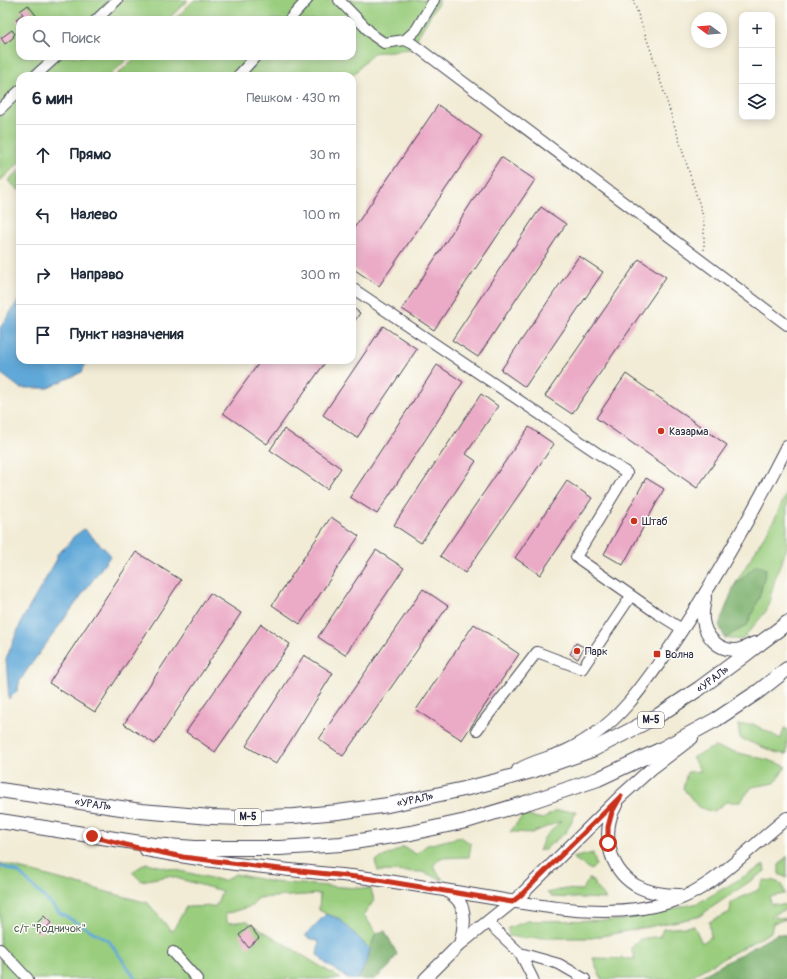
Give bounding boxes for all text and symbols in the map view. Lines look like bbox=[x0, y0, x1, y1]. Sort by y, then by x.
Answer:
north arrow bbox=[691, 12, 727, 48]
map controls bbox=[739, 12, 775, 120]
button: + bbox=[739, 12, 775, 48]
search box bbox=[16, 16, 356, 60]
icon: search bbox=[30, 27, 52, 49]
text: Поиск bbox=[62, 29, 101, 48]
button: − bbox=[739, 48, 775, 84]
button: layers bbox=[739, 84, 775, 120]
text: 6 мин bbox=[32, 88, 73, 109]
text: Пешком · 430 m bbox=[246, 90, 340, 106]
icon: ahead bbox=[32, 144, 54, 166]
text: Прямо bbox=[70, 145, 111, 164]
text: 30 m bbox=[310, 147, 340, 163]
icon: left bbox=[32, 204, 54, 226]
text: Налево bbox=[70, 205, 117, 224]
text: 100 m bbox=[303, 207, 340, 223]
icon: right bbox=[32, 264, 54, 286]
text: Направо bbox=[70, 265, 124, 284]
text: 300 m bbox=[301, 267, 340, 283]
icon: arrive bbox=[32, 324, 54, 346]
text: Пункт назначения bbox=[70, 325, 184, 344]
place label: Казарма bbox=[669, 425, 708, 438]
marker: Казарма bbox=[656, 426, 666, 436]
place label: Штаб bbox=[642, 515, 668, 528]
marker: Штаб bbox=[629, 516, 639, 526]
place label: Парк bbox=[585, 645, 608, 658]
marker: Парк bbox=[572, 646, 582, 656]
place label: Волна bbox=[665, 648, 694, 661]
marker: Волна bbox=[652, 649, 662, 659]
street label: «УРАЛ» bbox=[694, 663, 731, 695]
road number: М-5 bbox=[638, 712, 664, 728]
street label: «УРАЛ» bbox=[395, 789, 435, 810]
street label: «УРАЛ» bbox=[74, 795, 113, 813]
road number: М-5 bbox=[235, 809, 261, 825]
route end bbox=[83, 827, 101, 845]
route start bbox=[599, 834, 617, 852]
park label: с/т "Родничок" bbox=[14, 922, 86, 935]

